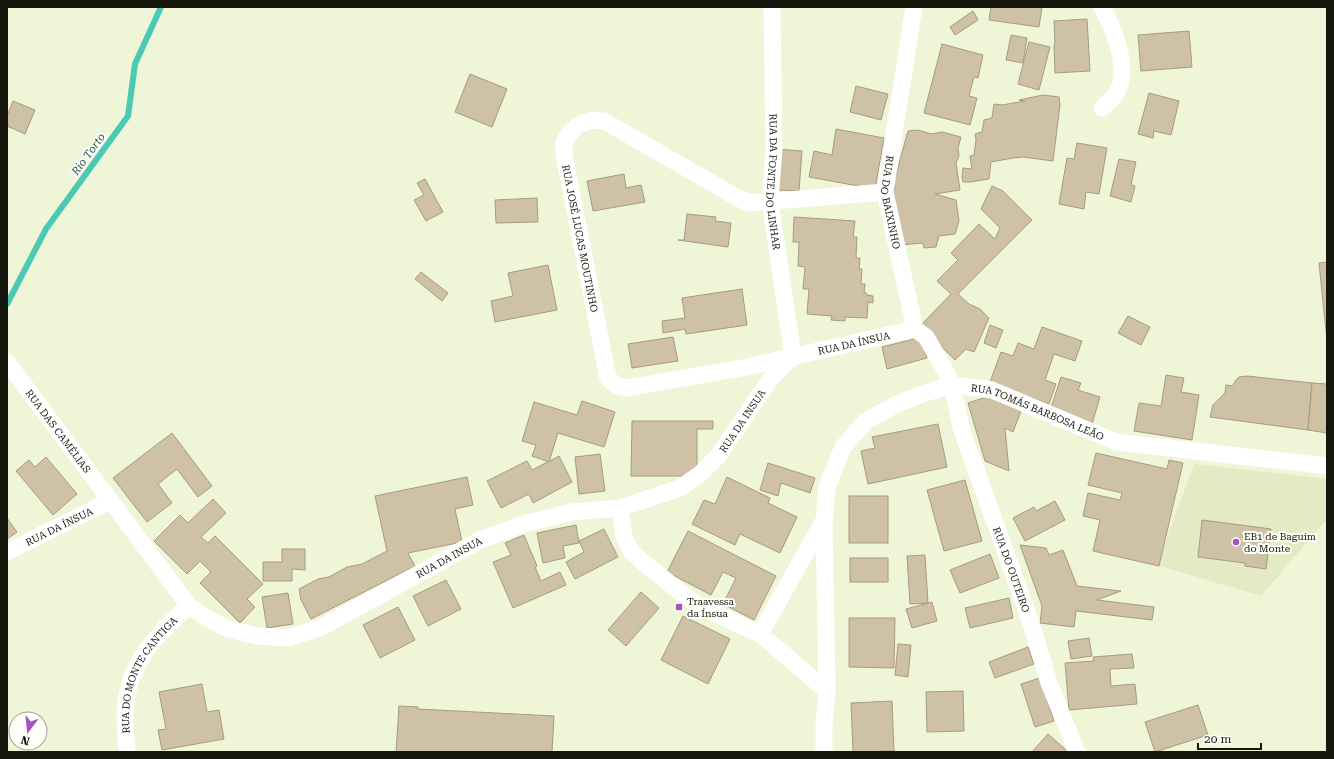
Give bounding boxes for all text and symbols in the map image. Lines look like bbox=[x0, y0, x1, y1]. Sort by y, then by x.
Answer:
street label: RUA DA FONTE DO LINHAR bbox=[764, 113, 782, 251]
water label: Rio Torto bbox=[68, 131, 108, 179]
street label: RUA DO BAIXINHO bbox=[879, 155, 902, 250]
street label: RUA JOSÉ LUCAS MOUTINHO bbox=[560, 164, 600, 313]
street label: RUA DA ÍNSUA bbox=[817, 330, 891, 357]
street label: RUA TOMÁS BARBOSA LEÃO bbox=[970, 382, 1106, 442]
street label: RUA DAS CAMÉLIAS bbox=[23, 387, 93, 475]
street label: RUA DA INSUA bbox=[717, 388, 768, 455]
street label: RUA DA ÍNSUA bbox=[24, 505, 95, 548]
street label: RUA DO OUTEIRO bbox=[991, 526, 1032, 614]
place label: EB1 de Baguim do Monte bbox=[1244, 531, 1316, 554]
street label: RUA DA INSUA bbox=[414, 535, 484, 580]
marker: EB1 de Baguim do Monte bbox=[1231, 537, 1241, 547]
place label: Traavessa da Ínsua bbox=[687, 596, 735, 619]
marker: Traavessa da Ínsua bbox=[674, 602, 684, 612]
street label: RUA DO MONTE CANTIGA bbox=[120, 615, 179, 734]
north arrow bbox=[8, 711, 48, 751]
scale bar bbox=[1198, 725, 1261, 751]
text: 20 m bbox=[1204, 732, 1231, 746]
text: N bbox=[19, 733, 31, 748]

